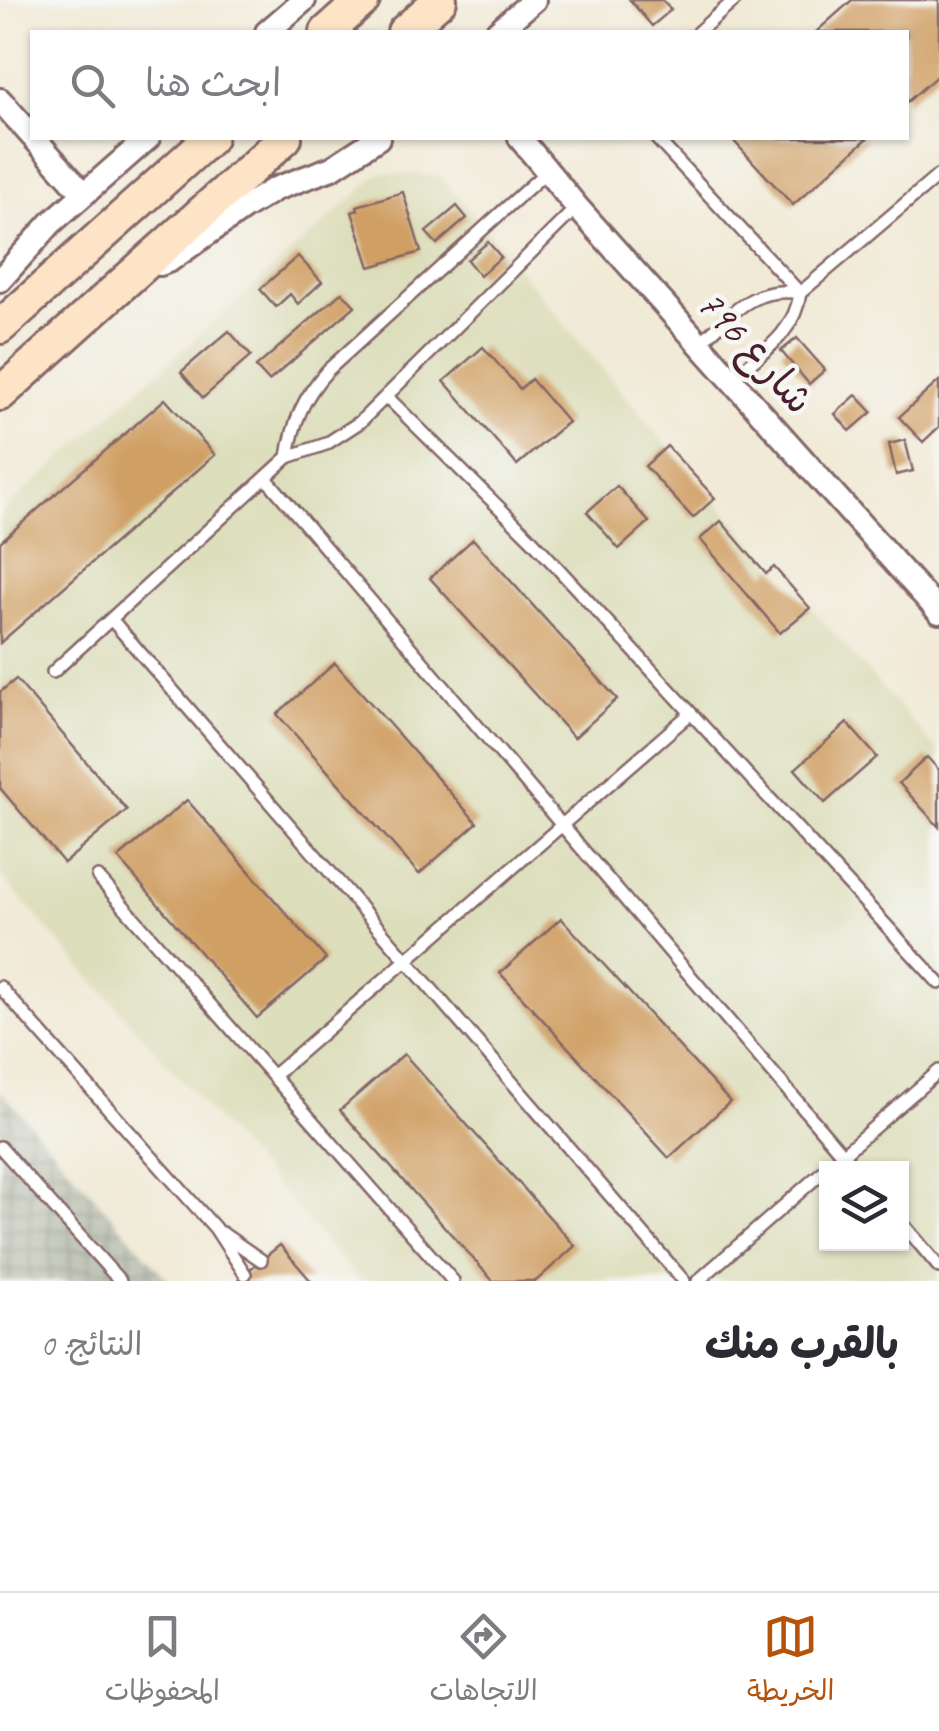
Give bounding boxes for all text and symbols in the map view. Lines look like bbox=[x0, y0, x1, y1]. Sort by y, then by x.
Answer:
search box bbox=[30, 30, 909, 140]
icon: search bbox=[65, 58, 120, 113]
text: ابحث هنا bbox=[145, 60, 281, 107]
street label: شارع 796 bbox=[685, 279, 824, 426]
map controls bbox=[819, 1161, 909, 1251]
button: layers bbox=[819, 1161, 909, 1251]
text: بالقرب منك bbox=[705, 1318, 899, 1371]
text: النتائج: 0 bbox=[40, 1324, 142, 1365]
tab: المحفوظات bbox=[105, 1609, 220, 1715]
tab: الاتجاهات bbox=[429, 1609, 538, 1715]
tab: الخريطة bbox=[747, 1609, 834, 1715]

